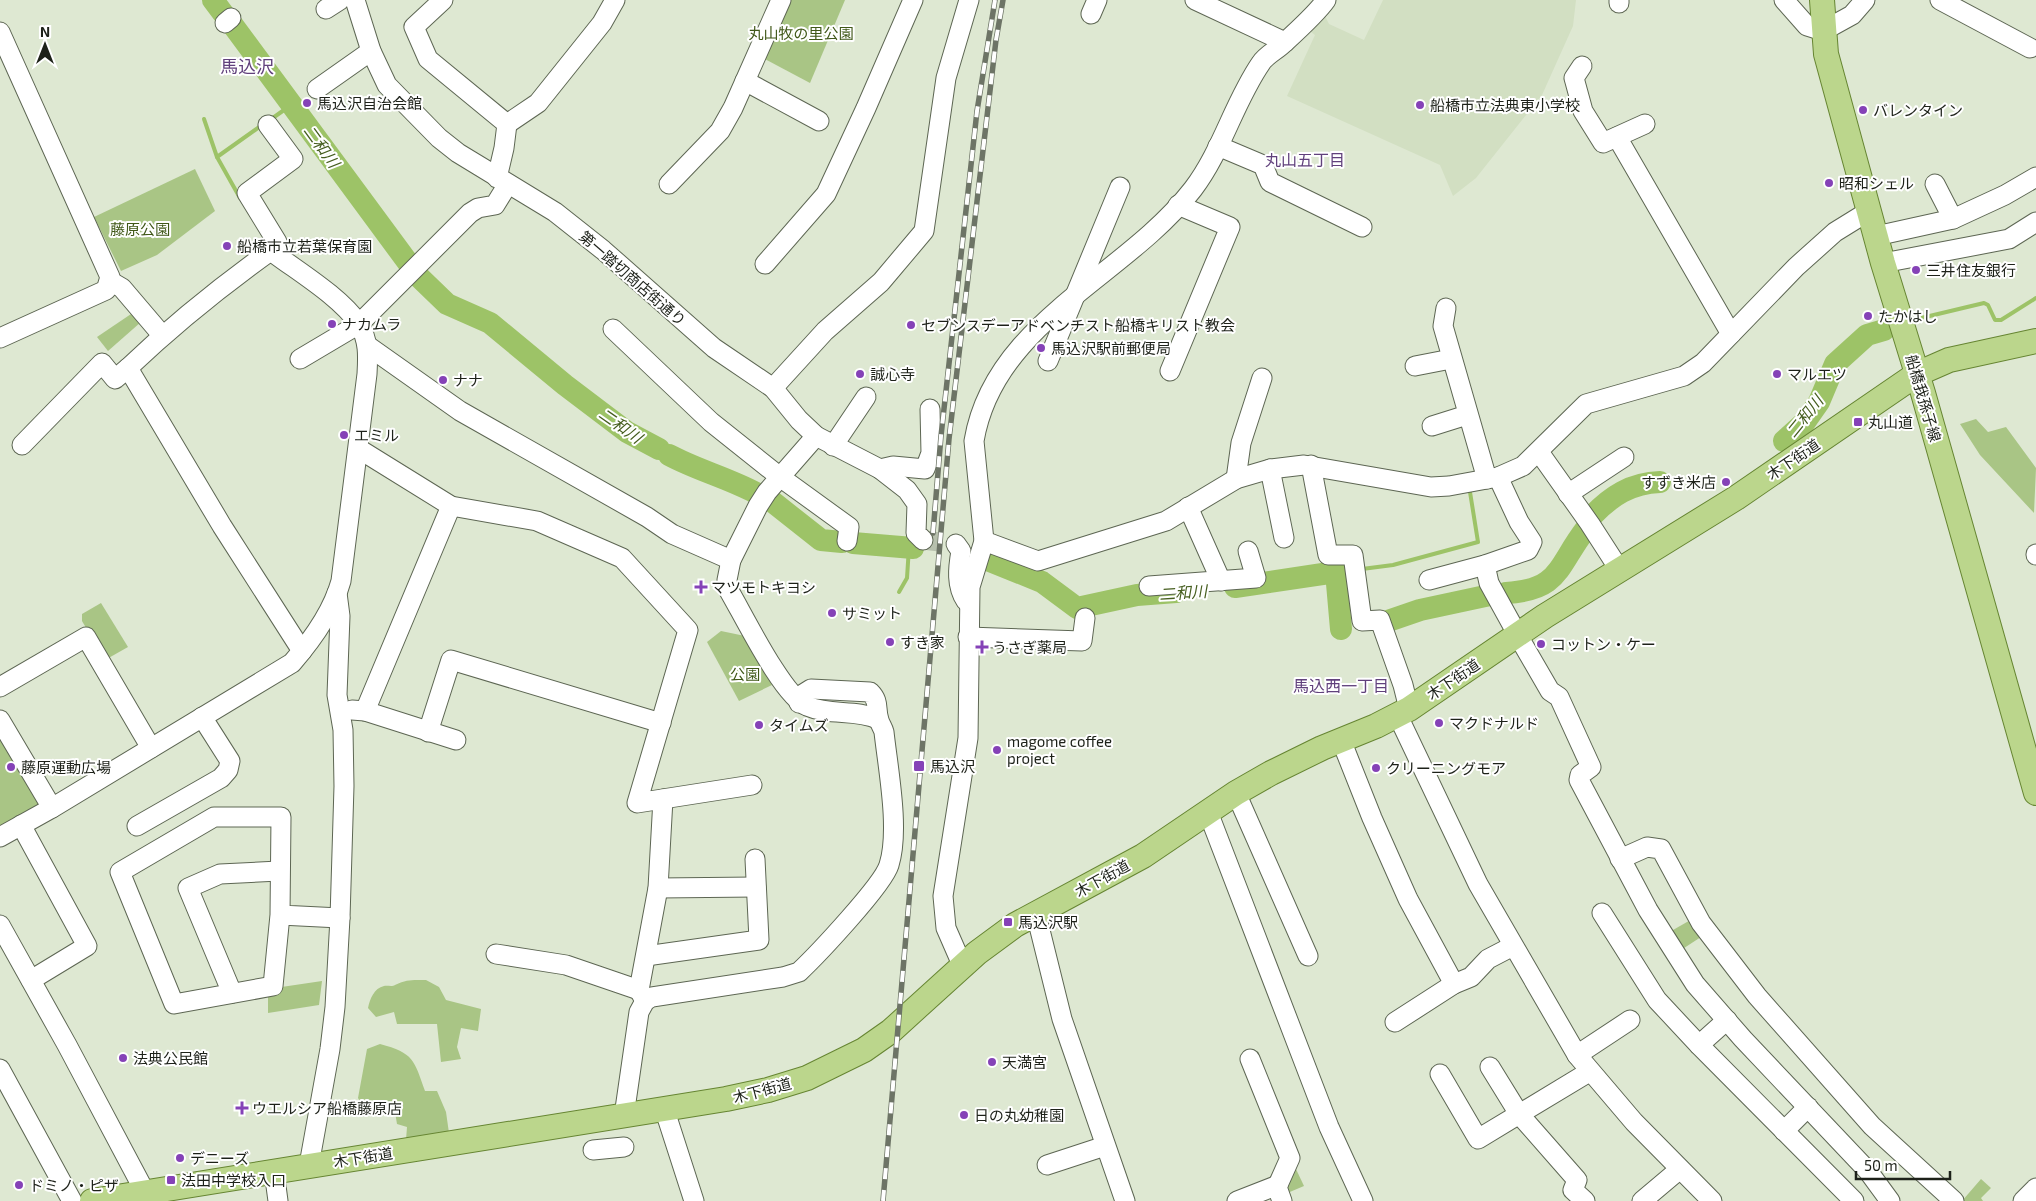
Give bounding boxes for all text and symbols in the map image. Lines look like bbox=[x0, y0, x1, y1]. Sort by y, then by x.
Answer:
north arrow bbox=[20, 20, 70, 70]
text: N bbox=[40, 23, 50, 40]
park label: 丸山牧の里公園 bbox=[748, 24, 854, 42]
district label: 馬込沢 bbox=[220, 55, 274, 77]
place label: 馬込沢自治会館 bbox=[317, 94, 422, 112]
place label: 船橋市立法典東小学校 bbox=[1430, 96, 1580, 114]
marker: 馬込沢自治会館 bbox=[301, 97, 313, 109]
marker: 船橋市立法典東小学校 bbox=[1414, 99, 1426, 111]
place label: バレンタイン bbox=[1873, 101, 1963, 119]
marker: バレンタイン bbox=[1857, 104, 1869, 116]
water label: 二和川 bbox=[300, 121, 345, 173]
district label: 丸山五丁目 bbox=[1265, 150, 1345, 169]
place label: 昭和シェル bbox=[1839, 174, 1914, 192]
marker: 昭和シェル bbox=[1823, 177, 1835, 189]
park label: 藤原公園 bbox=[110, 220, 170, 238]
street label: 第一踏切商店街通り bbox=[576, 227, 690, 329]
place label: 船橋市立若葉保育園 bbox=[237, 237, 372, 255]
marker: 船橋市立若葉保育園 bbox=[221, 240, 233, 252]
place label: 三井住友銀行 bbox=[1926, 261, 2016, 279]
marker: 三井住友銀行 bbox=[1910, 264, 1922, 276]
place label: たかはし bbox=[1878, 307, 1937, 325]
marker: たかはし bbox=[1862, 310, 1874, 322]
place label: ナカムラ bbox=[342, 315, 401, 333]
place label: セブンスデーアドベンチスト船橋キリスト教会 bbox=[921, 316, 1235, 334]
marker: ナカムラ bbox=[326, 318, 338, 330]
marker: セブンスデーアドベンチスト船橋キリスト教会 bbox=[905, 319, 917, 331]
place label: 馬込沢駅前郵便局 bbox=[1051, 339, 1171, 357]
marker: 馬込沢駅前郵便局 bbox=[1035, 342, 1047, 354]
street label: 船橋我孫子線 bbox=[1903, 352, 1945, 444]
place label: 誠心寺 bbox=[870, 365, 915, 383]
place label: マルエツ bbox=[1787, 365, 1847, 383]
marker: 誠心寺 bbox=[854, 368, 866, 380]
marker: マルエツ bbox=[1771, 368, 1783, 380]
place label: ナナ bbox=[453, 371, 483, 389]
marker: ナナ bbox=[437, 374, 449, 386]
water label: 二和川 bbox=[1782, 390, 1828, 441]
water label: 二和川 bbox=[596, 403, 648, 448]
place label: 丸山道 bbox=[1868, 413, 1913, 431]
marker: 丸山道 bbox=[1852, 416, 1864, 428]
place label: エミル bbox=[354, 426, 399, 444]
marker: エミル bbox=[338, 429, 350, 441]
street label: 木下街道 bbox=[1763, 435, 1823, 483]
place label: すずき米店 bbox=[1641, 473, 1716, 491]
marker: すずき米店 bbox=[1720, 476, 1732, 488]
place label: マツモトキヨシ bbox=[711, 578, 816, 596]
marker: マツモトキヨシ bbox=[695, 581, 707, 593]
water label: 二和川 bbox=[1158, 581, 1210, 603]
place label: サミット bbox=[842, 604, 902, 622]
marker: サミット bbox=[826, 607, 838, 619]
place label: すき家 bbox=[900, 633, 945, 651]
place label: コットン・ケー bbox=[1551, 635, 1656, 653]
marker: すき家 bbox=[884, 636, 896, 648]
place label: うさぎ薬局 bbox=[992, 638, 1067, 656]
marker: コットン・ケー bbox=[1535, 638, 1547, 650]
marker: うさぎ薬局 bbox=[976, 641, 988, 653]
street label: 木下街道 bbox=[1423, 655, 1483, 703]
park label: 公園 bbox=[730, 665, 760, 683]
district label: 馬込西一丁目 bbox=[1293, 676, 1389, 695]
place label: マクドナルド bbox=[1449, 714, 1539, 732]
place label: タイムズ bbox=[769, 716, 829, 734]
marker: マクドナルド bbox=[1433, 717, 1445, 729]
marker: タイムズ bbox=[753, 719, 765, 731]
place label: magome coffee project bbox=[1007, 732, 1112, 768]
marker: magome coffee project bbox=[991, 744, 1003, 756]
place label: 馬込沢 bbox=[930, 757, 975, 775]
place label: 藤原運動広場 bbox=[21, 758, 111, 776]
marker: 馬込沢 bbox=[912, 759, 926, 773]
place label: クリーニングモア bbox=[1386, 759, 1506, 777]
marker: 藤原運動広場 bbox=[5, 761, 17, 773]
marker: クリーニングモア bbox=[1370, 762, 1382, 774]
street label: 木下街道 bbox=[1071, 856, 1133, 900]
place label: 馬込沢駅 bbox=[1018, 913, 1078, 931]
marker: 馬込沢駅 bbox=[1002, 916, 1014, 928]
place label: 法典公民館 bbox=[133, 1049, 208, 1067]
marker: 法典公民館 bbox=[117, 1052, 129, 1064]
place label: 天満宮 bbox=[1002, 1053, 1047, 1071]
marker: 天満宮 bbox=[986, 1056, 998, 1068]
street label: 木下街道 bbox=[731, 1074, 793, 1106]
place label: ウエルシア船橋藤原店 bbox=[252, 1099, 402, 1117]
marker: ウエルシア船橋藤原店 bbox=[236, 1102, 248, 1114]
place label: 日の丸幼稚園 bbox=[974, 1106, 1064, 1124]
marker: 日の丸幼稚園 bbox=[958, 1109, 970, 1121]
street label: 木下街道 bbox=[332, 1143, 394, 1171]
scale bar bbox=[1856, 1148, 1950, 1180]
place label: デニーズ bbox=[190, 1149, 249, 1167]
marker: デニーズ bbox=[174, 1152, 186, 1164]
text: 50 m bbox=[1864, 1156, 1898, 1174]
place label: 法田中学校入口 bbox=[181, 1171, 286, 1189]
marker: 法田中学校入口 bbox=[165, 1174, 177, 1186]
place label: ドミノ・ピザ bbox=[29, 1176, 119, 1194]
marker: ドミノ・ピザ bbox=[13, 1179, 25, 1191]

